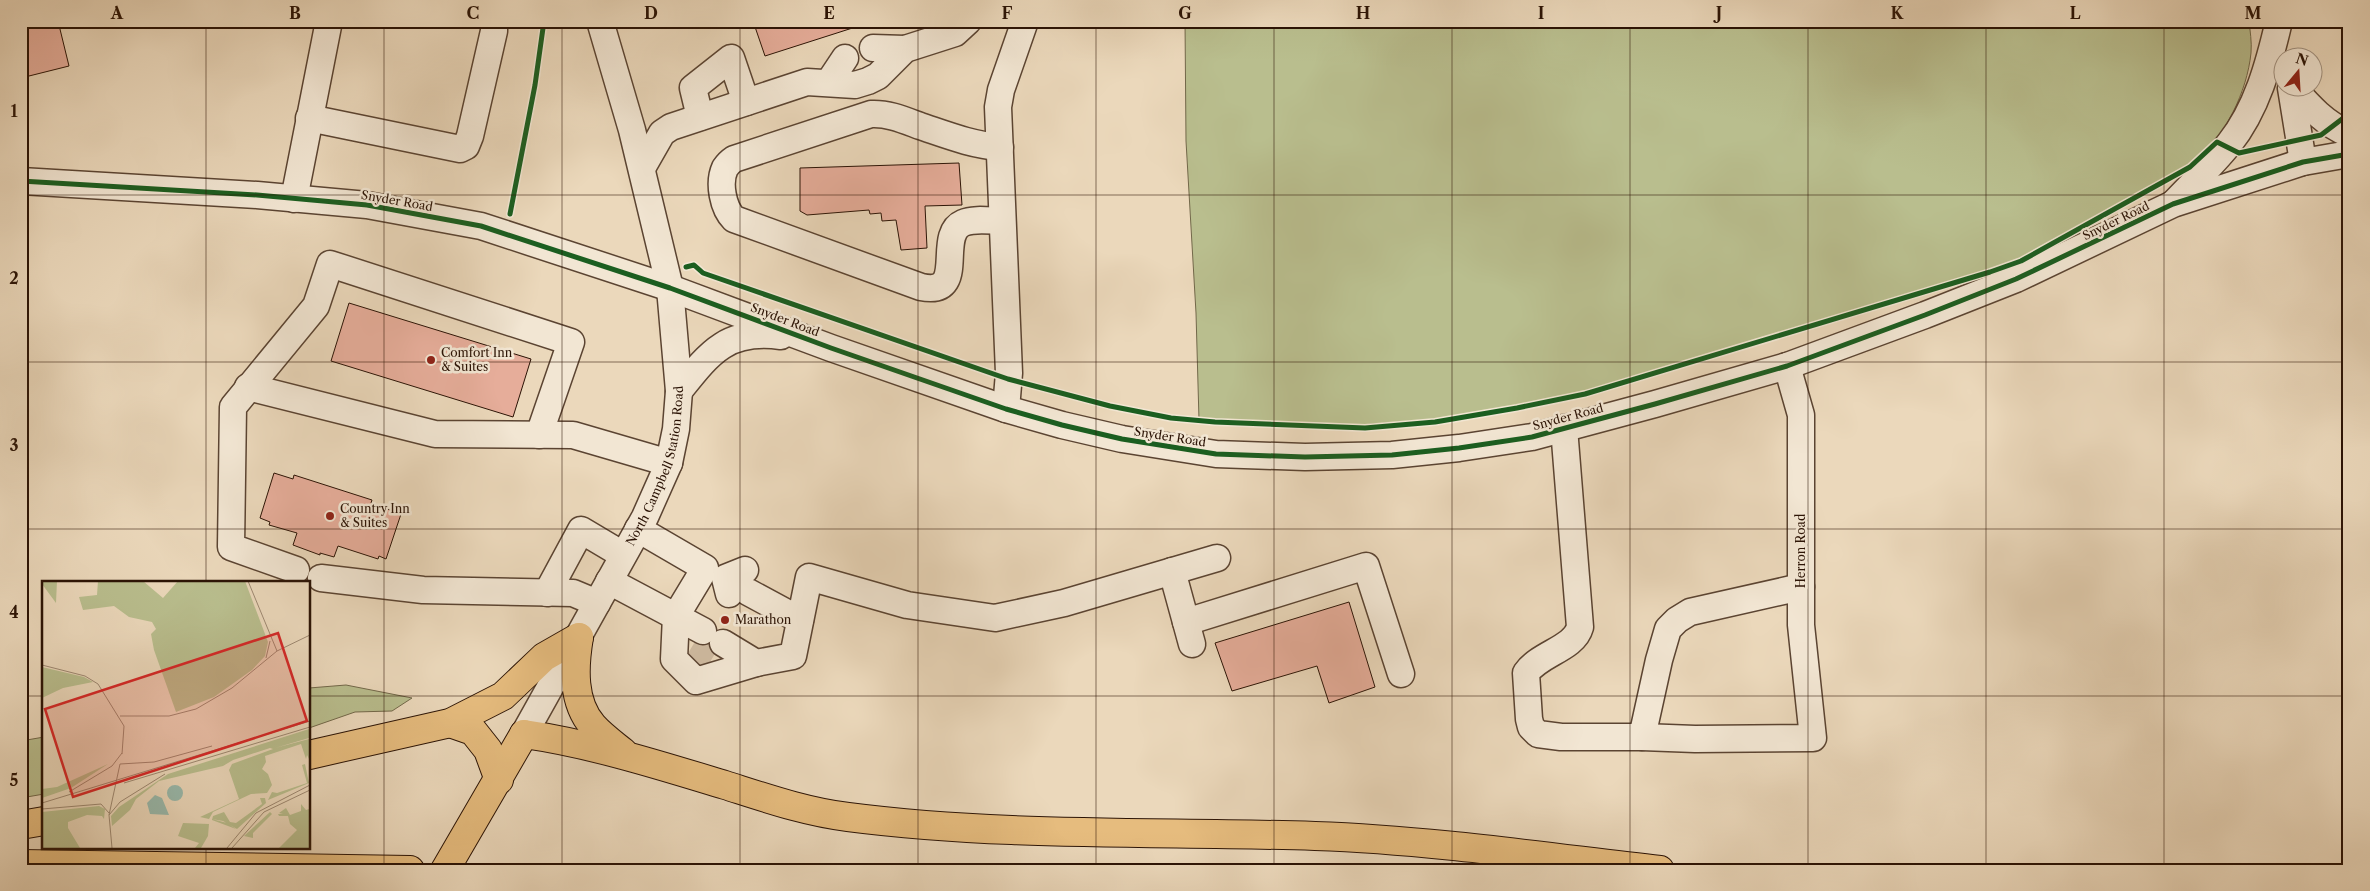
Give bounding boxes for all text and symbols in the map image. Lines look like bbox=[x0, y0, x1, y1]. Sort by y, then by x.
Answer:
text: A bbox=[110, 3, 124, 23]
text: B bbox=[289, 3, 301, 23]
text: C bbox=[467, 3, 479, 23]
text: D bbox=[644, 3, 658, 23]
text: E bbox=[823, 3, 835, 23]
text: F bbox=[1002, 3, 1013, 23]
text: G bbox=[1178, 3, 1192, 23]
text: H bbox=[1356, 3, 1370, 23]
text: I bbox=[1538, 3, 1545, 23]
text: J bbox=[1713, 3, 1722, 23]
text: K bbox=[1891, 3, 1905, 23]
text: L bbox=[2069, 3, 2081, 23]
text: M bbox=[2245, 3, 2262, 23]
north arrow bbox=[2272, 48, 2322, 98]
text: N bbox=[2293, 49, 2311, 70]
text: 1 bbox=[10, 101, 18, 121]
street label: Snyder Road bbox=[360, 187, 435, 214]
street label: Snyder Road bbox=[2080, 198, 2152, 243]
text: 2 bbox=[9, 268, 19, 288]
street label: Snyder Road bbox=[749, 300, 822, 340]
place label: Comfort Inn & Suites bbox=[441, 345, 513, 374]
marker: Comfort Inn & Suites bbox=[425, 354, 437, 366]
street label: North Campbell Station Road bbox=[622, 385, 686, 548]
street label: Snyder Road bbox=[1531, 400, 1605, 433]
street label: Snyder Road bbox=[1133, 423, 1208, 450]
text: 3 bbox=[9, 435, 19, 455]
place label: Country Inn & Suites bbox=[340, 501, 410, 530]
marker: Country Inn & Suites bbox=[324, 510, 336, 522]
street label: Herron Road bbox=[1793, 513, 1808, 588]
inset map bbox=[42, 581, 310, 848]
text: 4 bbox=[9, 602, 19, 622]
place label: Marathon bbox=[735, 612, 792, 627]
marker: Marathon bbox=[719, 614, 731, 626]
text: 5 bbox=[10, 770, 19, 790]

